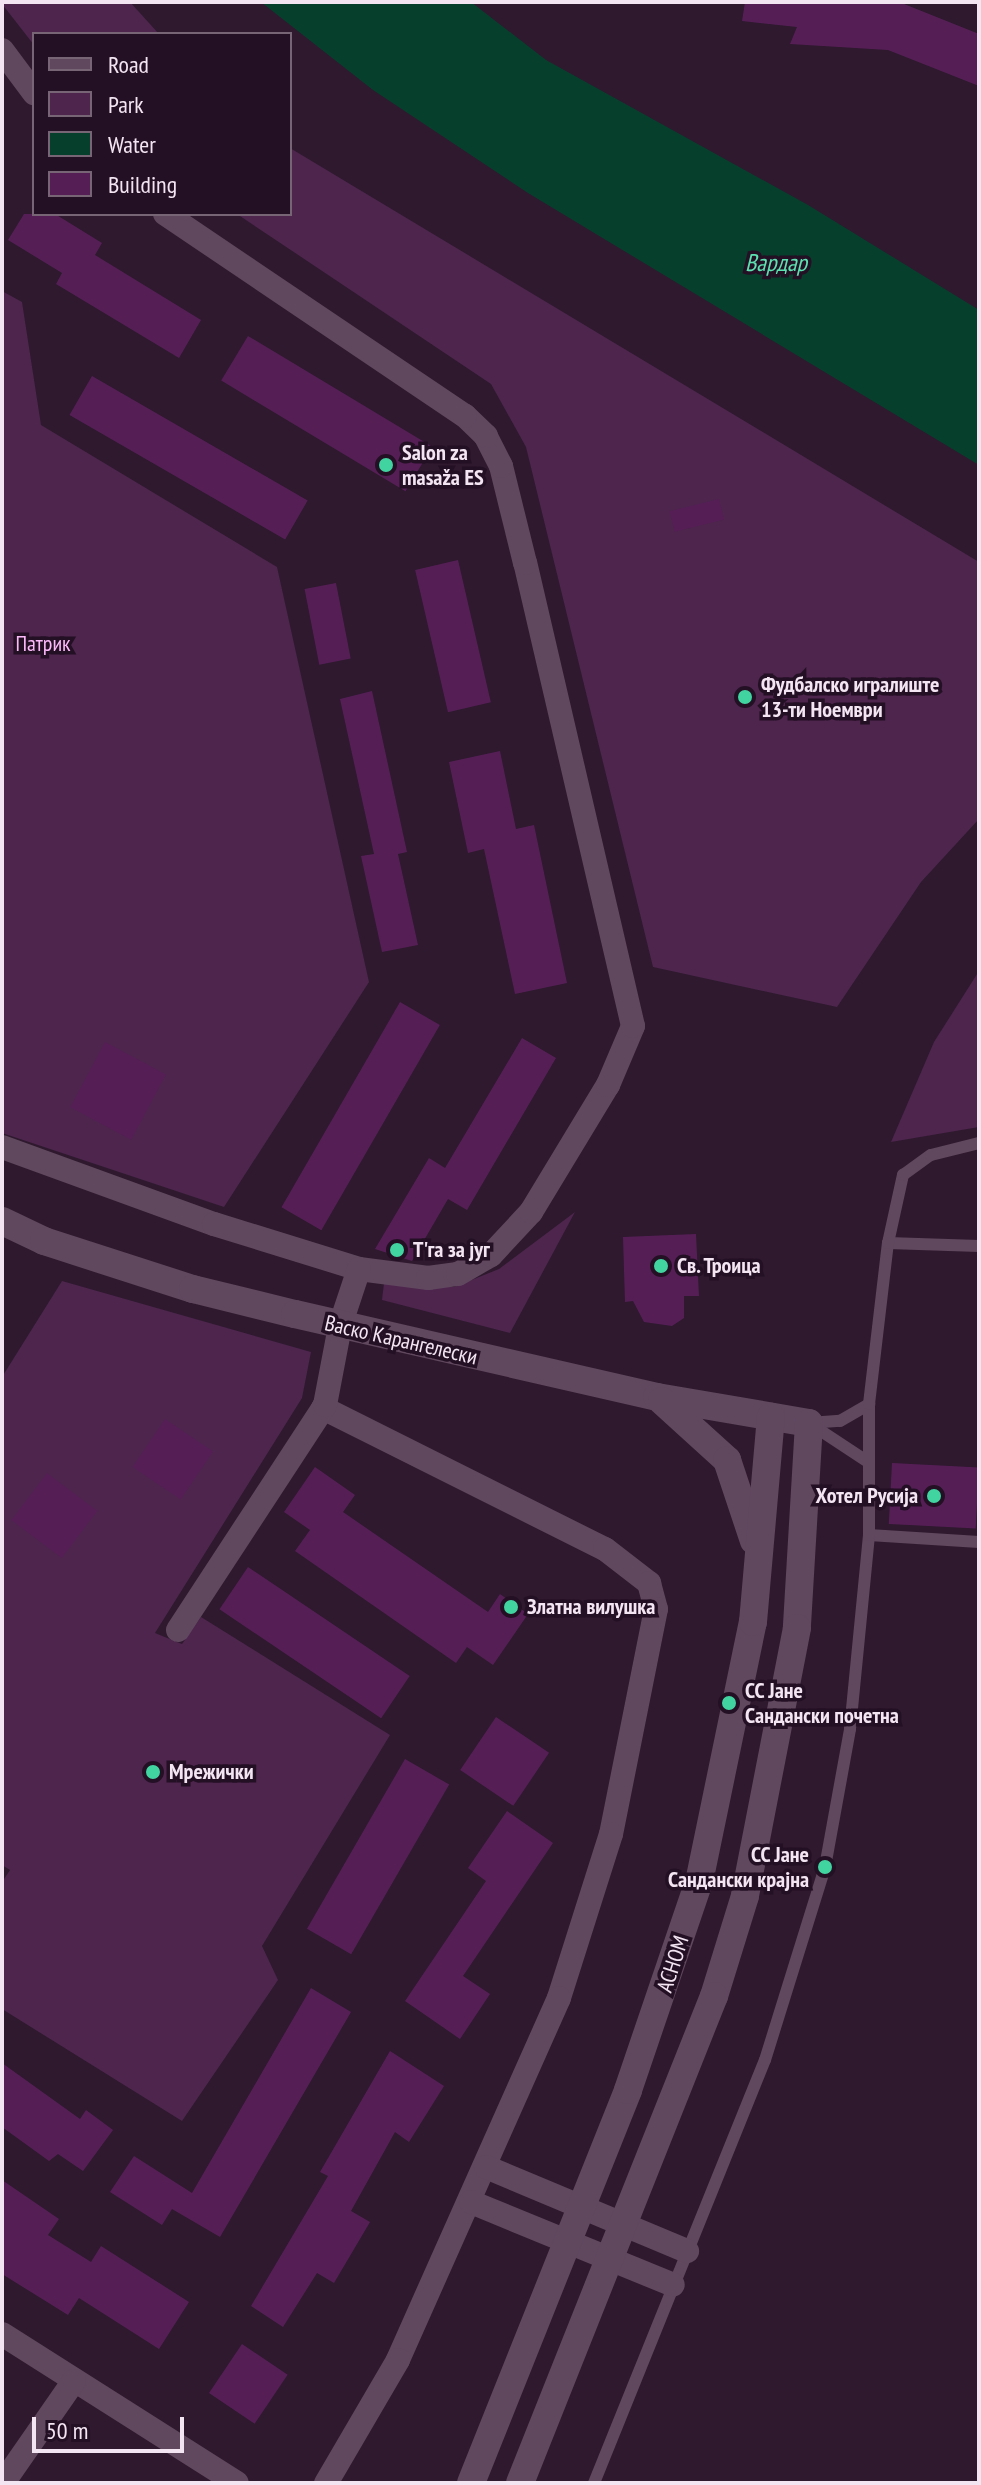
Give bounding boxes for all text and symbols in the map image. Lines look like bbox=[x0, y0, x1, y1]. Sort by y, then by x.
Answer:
legend bbox=[32, 32, 292, 216]
text: Road bbox=[108, 49, 149, 80]
text: Park bbox=[108, 89, 144, 120]
text: Water bbox=[108, 129, 156, 160]
text: Building bbox=[108, 169, 177, 200]
water label: Вардар bbox=[745, 249, 807, 277]
place label: Salon za masaža ES bbox=[402, 439, 484, 490]
marker: Salon za masaža ES bbox=[377, 456, 395, 474]
park label: Патрик bbox=[15, 631, 71, 657]
place label: Фудбалско игралиште 13-ти Ноември bbox=[761, 671, 939, 722]
marker: Фудбалско игралиште 13-ти Ноември bbox=[736, 688, 754, 706]
place label: Т'га за југ bbox=[413, 1237, 490, 1263]
marker: Т'га за југ bbox=[388, 1241, 406, 1259]
place label: Св. Троица bbox=[677, 1253, 762, 1279]
marker: Св. Троица bbox=[652, 1257, 670, 1275]
street label: Васко Карангелески bbox=[322, 1310, 480, 1370]
place label: Хотел Русија bbox=[815, 1483, 918, 1509]
marker: Хотел Русија bbox=[925, 1487, 943, 1505]
place label: Златна вилушка bbox=[527, 1594, 655, 1620]
marker: Златна вилушка bbox=[502, 1598, 520, 1616]
place label: СС Јане Сандански почетна bbox=[745, 1677, 899, 1728]
marker: СС Јане Сандански почетна bbox=[720, 1694, 738, 1712]
place label: Мрежички bbox=[169, 1759, 254, 1785]
marker: Мрежички bbox=[144, 1763, 162, 1781]
place label: СС Јане Сандански крајна bbox=[668, 1841, 809, 1892]
marker: СС Јане Сандански крајна bbox=[816, 1858, 834, 1876]
street label: АСНОМ bbox=[651, 1932, 695, 1996]
scale bar bbox=[36, 2401, 188, 2451]
text: 50 m bbox=[46, 2415, 88, 2446]

